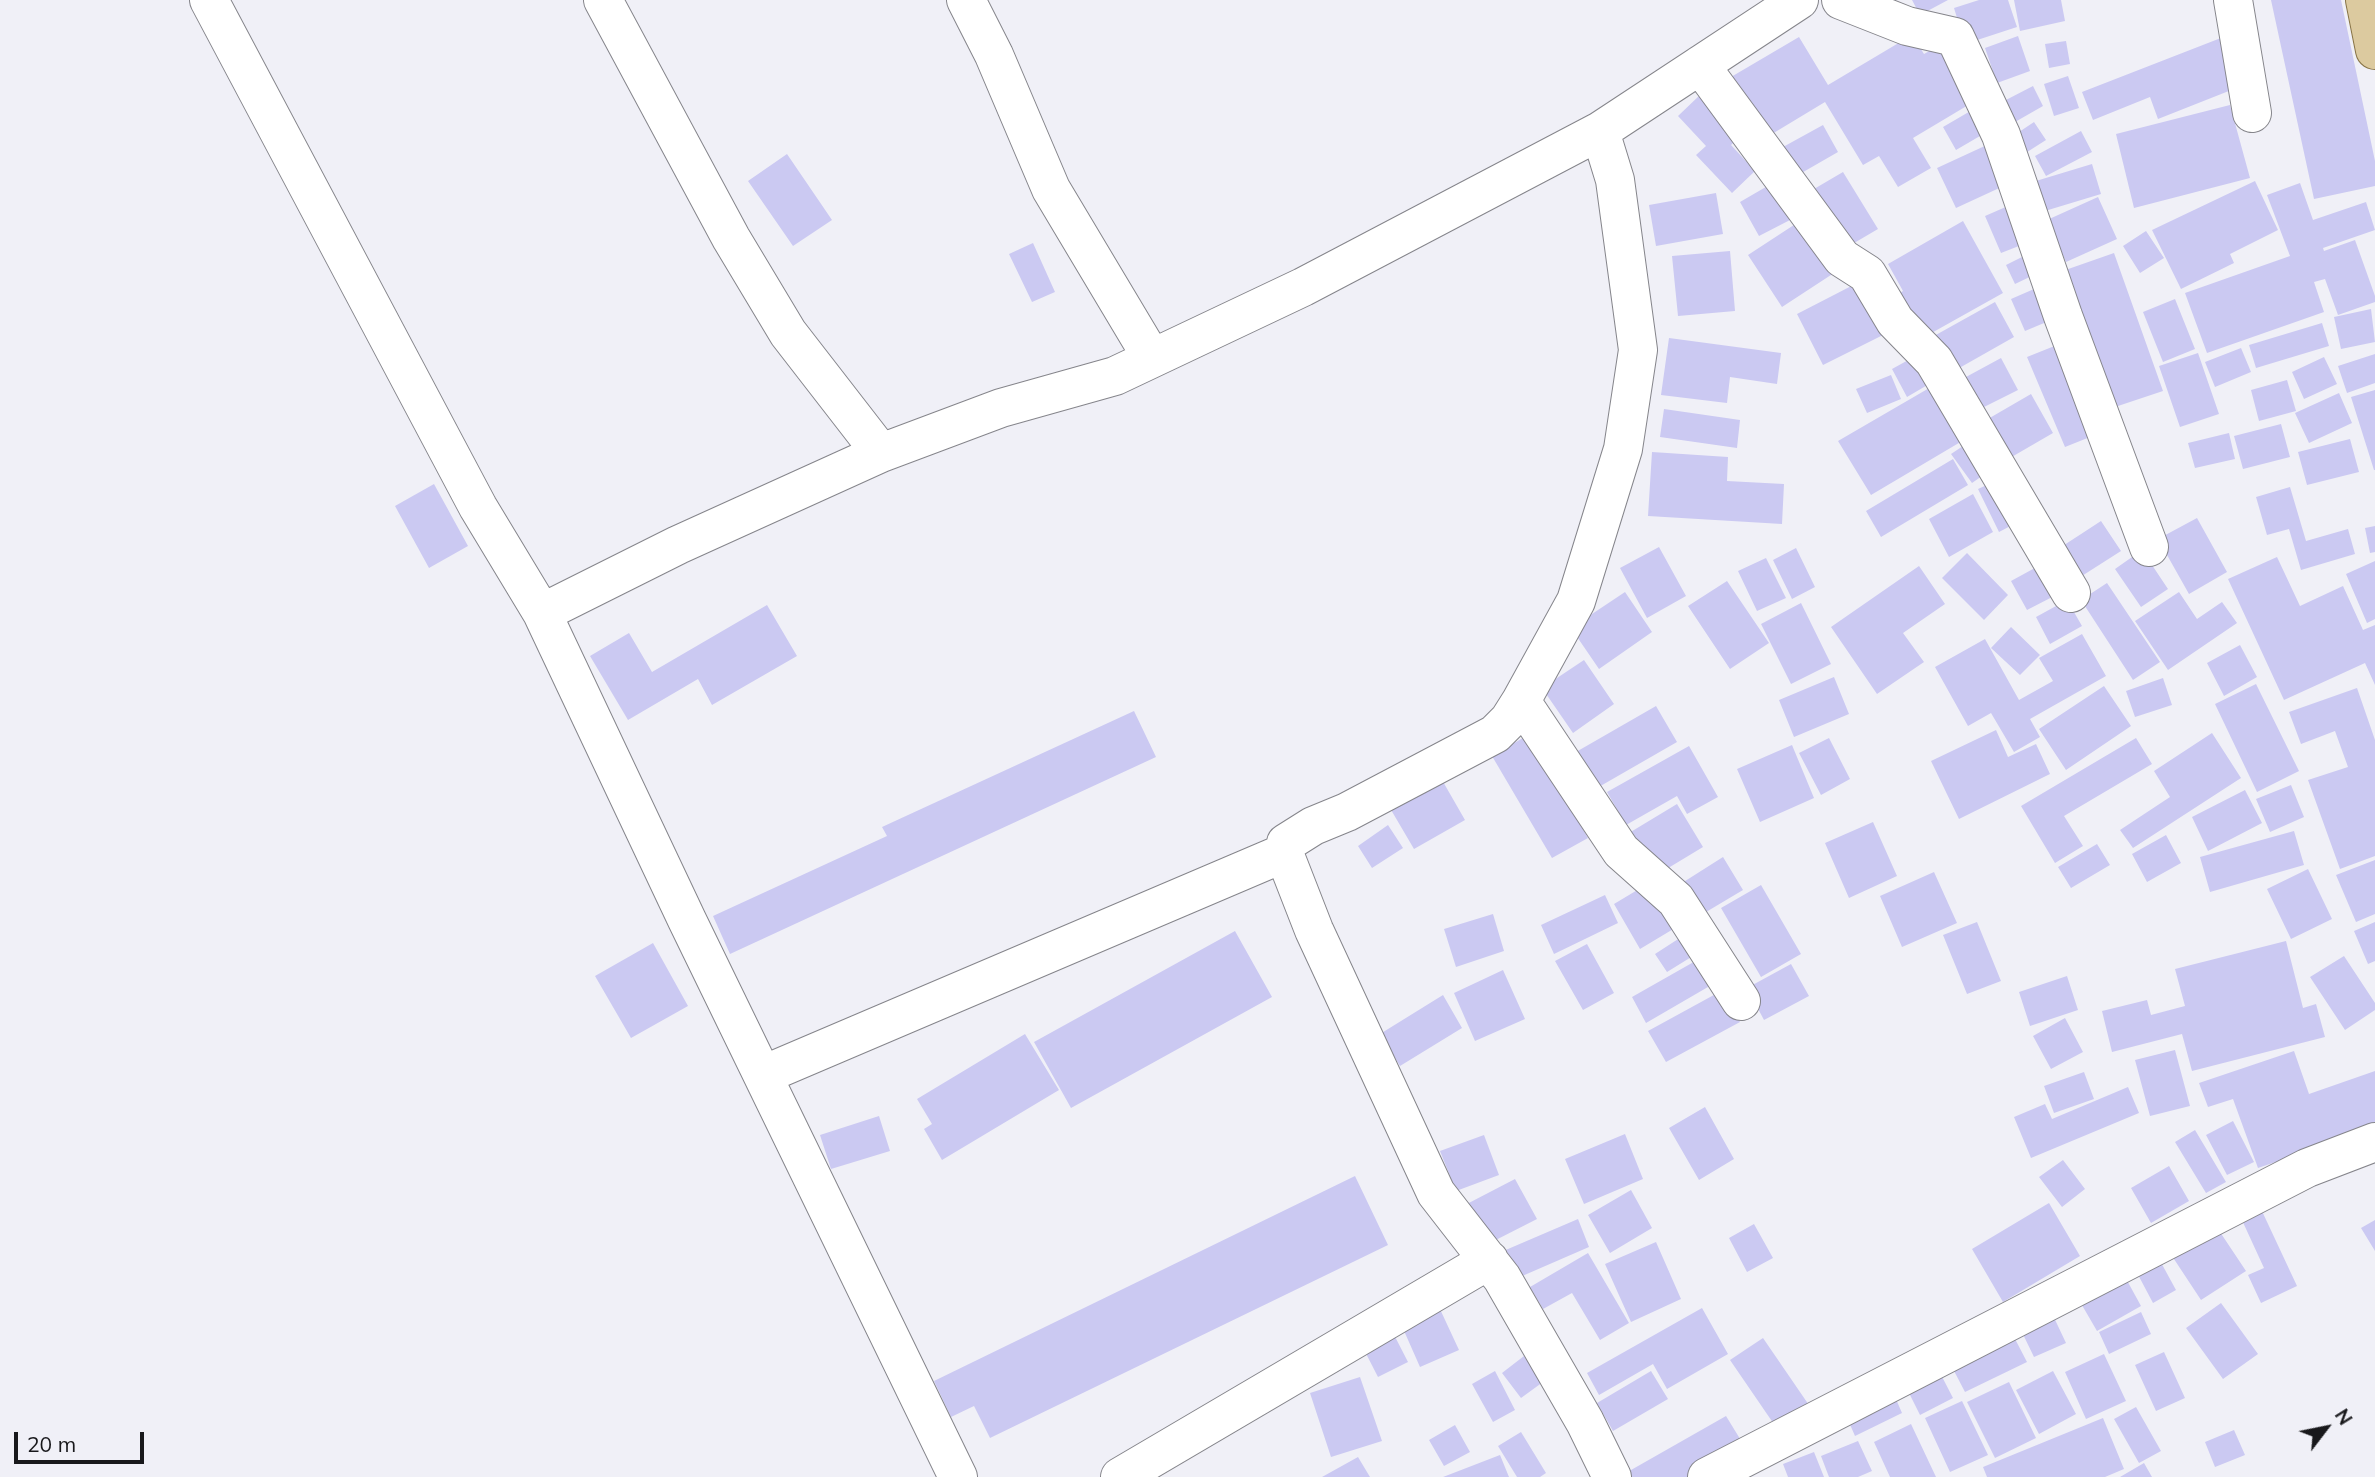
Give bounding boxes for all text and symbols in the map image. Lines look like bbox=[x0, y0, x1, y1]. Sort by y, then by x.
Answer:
north arrow bbox=[2291, 1393, 2361, 1463]
text: N bbox=[2330, 1404, 2358, 1429]
scale bar bbox=[18, 1418, 147, 1462]
text: 20 m bbox=[27, 1431, 76, 1457]

